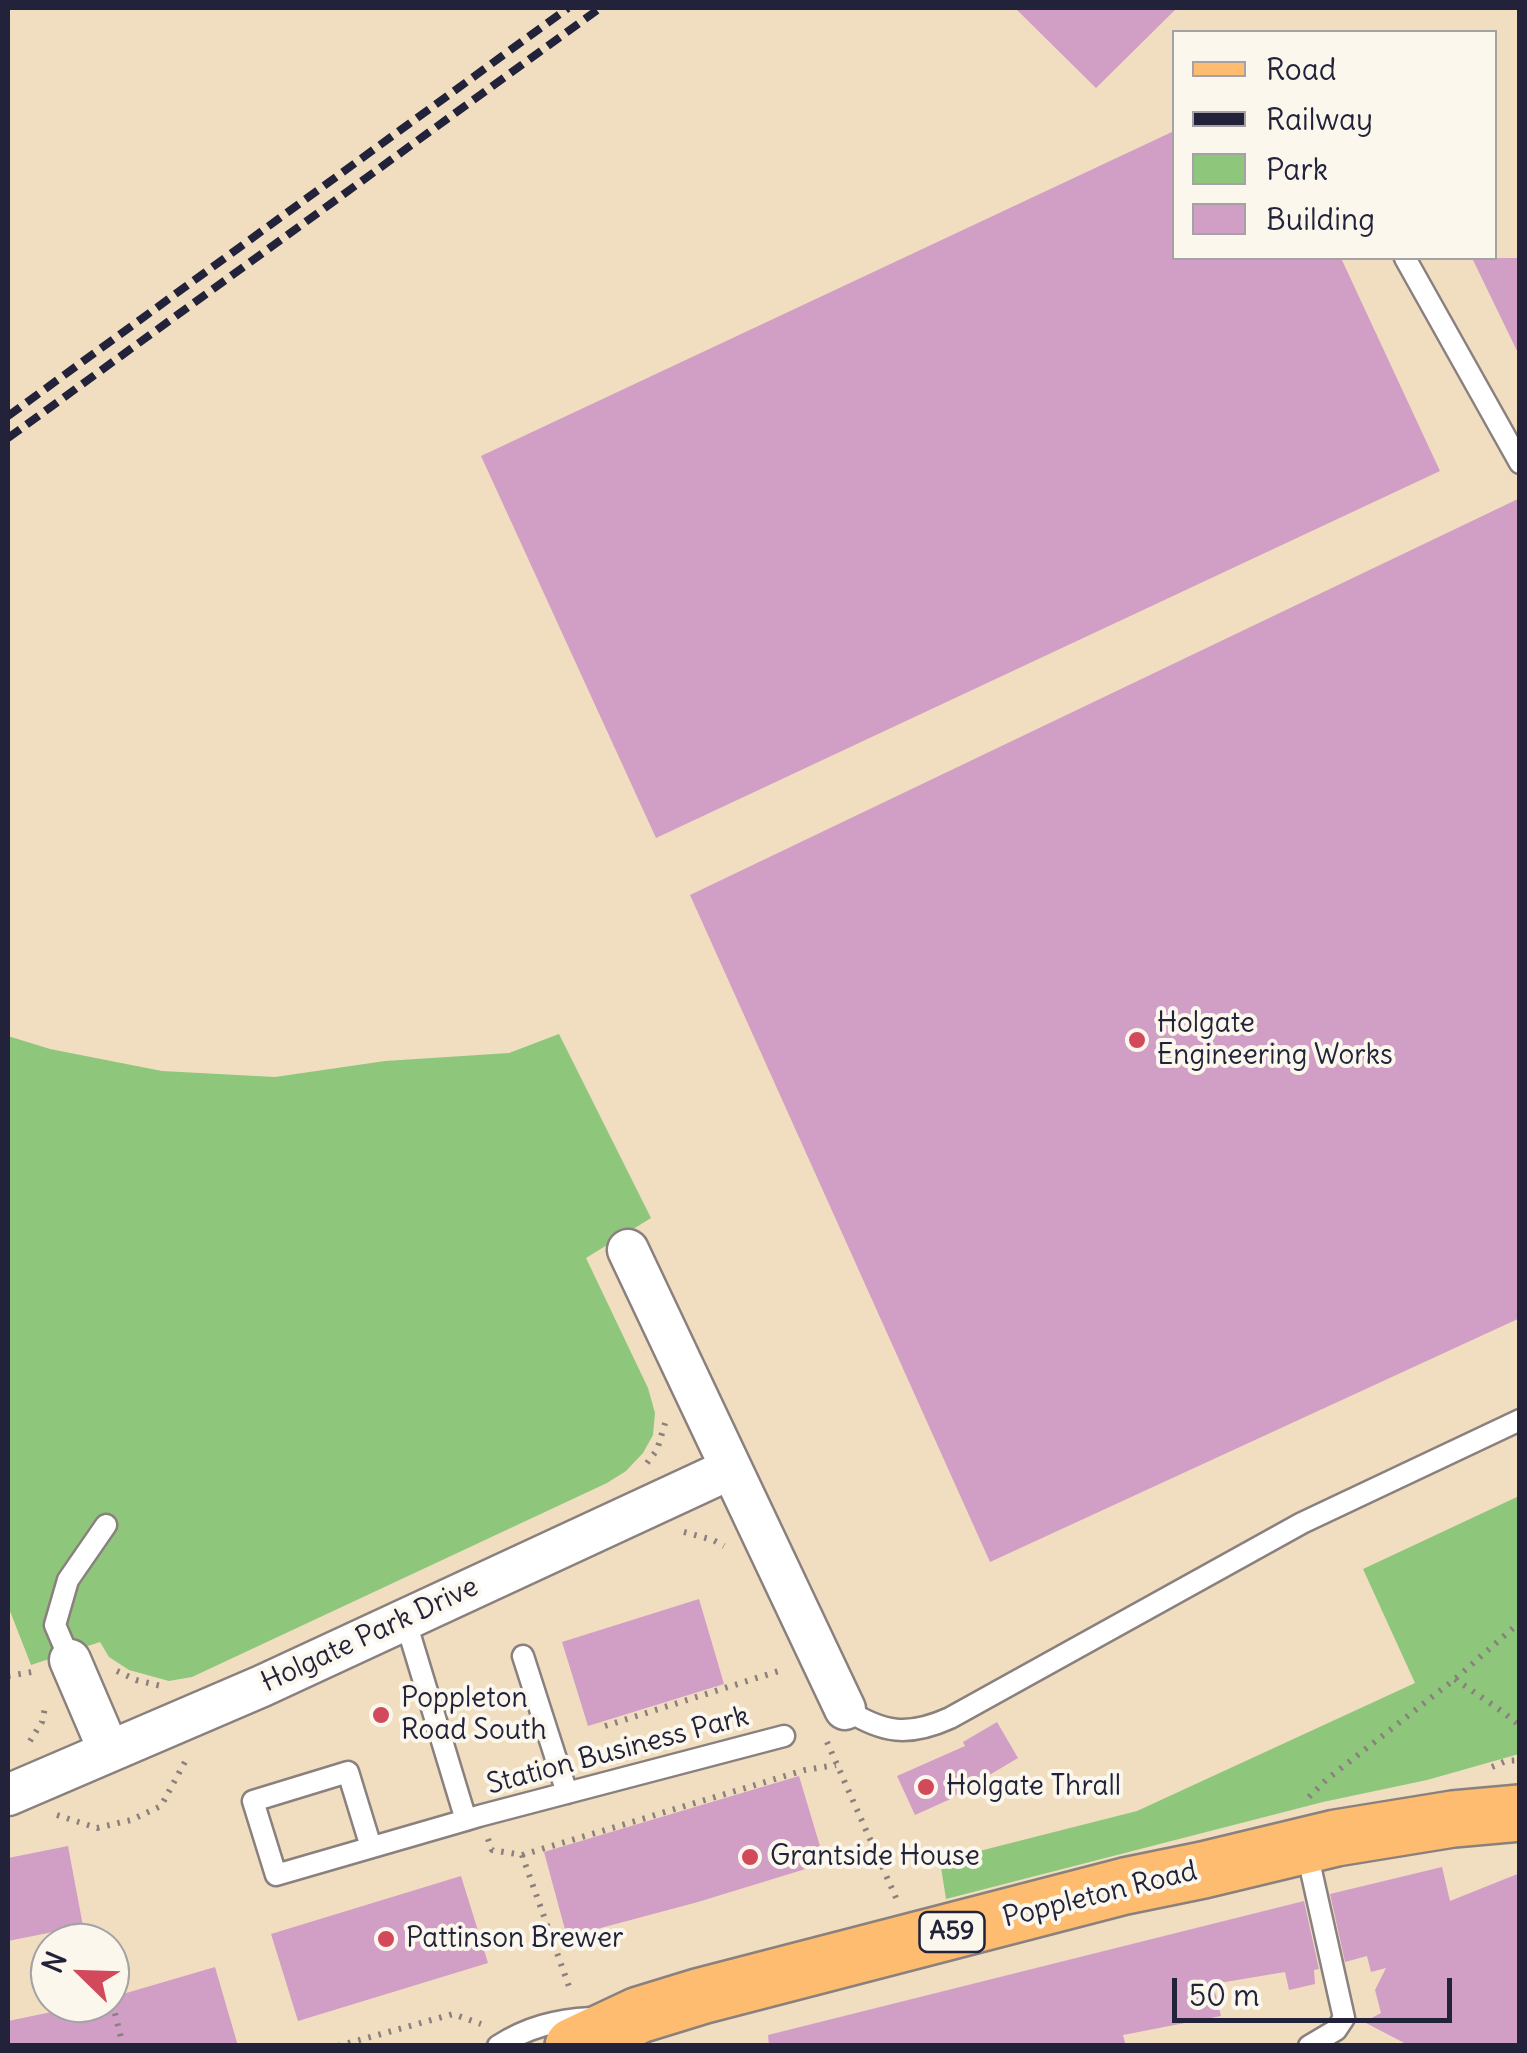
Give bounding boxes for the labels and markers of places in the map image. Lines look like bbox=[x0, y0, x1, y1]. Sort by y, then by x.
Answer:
place label: Holgate Engineering Works bbox=[1157, 1007, 1393, 1073]
marker: Holgate Engineering Works bbox=[1126, 1029, 1148, 1051]
place label: Poppleton Road South bbox=[401, 1682, 547, 1748]
marker: Poppleton Road South bbox=[370, 1704, 392, 1726]
place label: Holgate Thrall bbox=[946, 1770, 1121, 1804]
marker: Holgate Thrall bbox=[915, 1776, 937, 1798]
place label: Grantside House bbox=[770, 1840, 980, 1874]
marker: Grantside House bbox=[739, 1846, 761, 1868]
place label: Pattinson Brewer bbox=[406, 1922, 623, 1956]
marker: Pattinson Brewer bbox=[375, 1928, 397, 1950]

